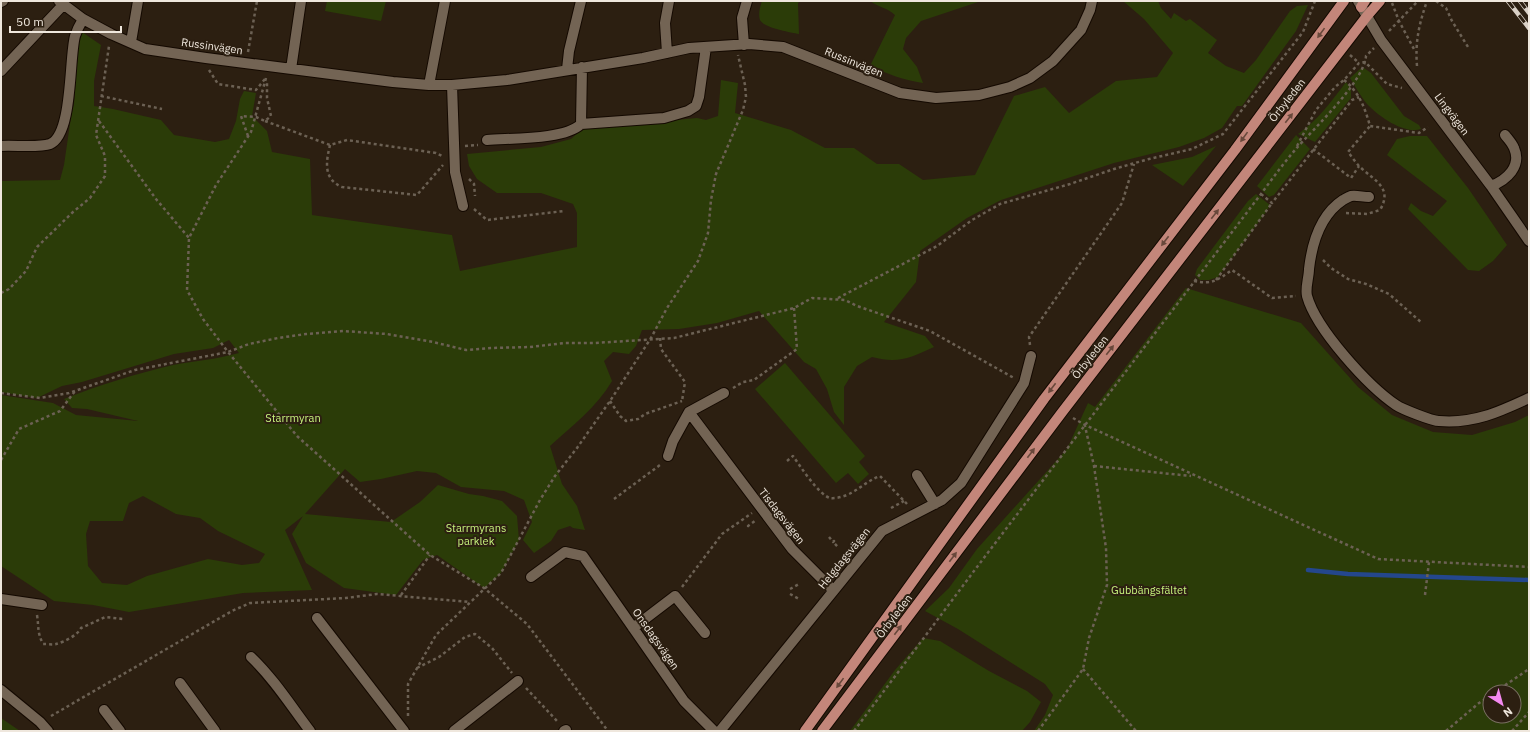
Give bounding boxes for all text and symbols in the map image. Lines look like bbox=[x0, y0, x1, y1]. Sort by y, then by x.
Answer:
scale bar bbox=[10, 8, 121, 34]
text: 50 m bbox=[16, 14, 44, 29]
one-way arrow bbox=[1317, 27, 1326, 38]
street label: Russinvägen bbox=[180, 35, 244, 57]
street label: Russinvägen bbox=[823, 44, 885, 80]
street label: Örbyleden bbox=[1266, 75, 1308, 125]
street label: Lingvägen bbox=[1432, 90, 1472, 138]
one-way arrow bbox=[1285, 112, 1293, 123]
one-way arrow bbox=[1240, 132, 1248, 143]
one-way arrow bbox=[1211, 208, 1219, 219]
one-way arrow bbox=[1161, 235, 1170, 246]
street label: Örbyleden bbox=[1069, 332, 1111, 382]
one-way arrow bbox=[1106, 344, 1114, 355]
one-way arrow bbox=[1048, 383, 1057, 394]
park label: Starrmyran bbox=[265, 411, 321, 425]
one-way arrow bbox=[1027, 448, 1036, 459]
street label: Tisdagsvägen bbox=[756, 485, 808, 547]
park label: Starrmyrans parklek bbox=[446, 521, 506, 548]
street label: Helgdagsvägen bbox=[815, 524, 873, 592]
one-way arrow bbox=[949, 552, 957, 563]
park label: Gubbängsfältet bbox=[1111, 583, 1187, 597]
street label: Örbyleden bbox=[873, 591, 915, 641]
street label: Onsdagsvägen bbox=[630, 606, 682, 672]
one-way arrow bbox=[894, 624, 903, 635]
one-way arrow bbox=[836, 677, 844, 688]
north arrow bbox=[1482, 684, 1522, 724]
text: N bbox=[1501, 704, 1515, 720]

